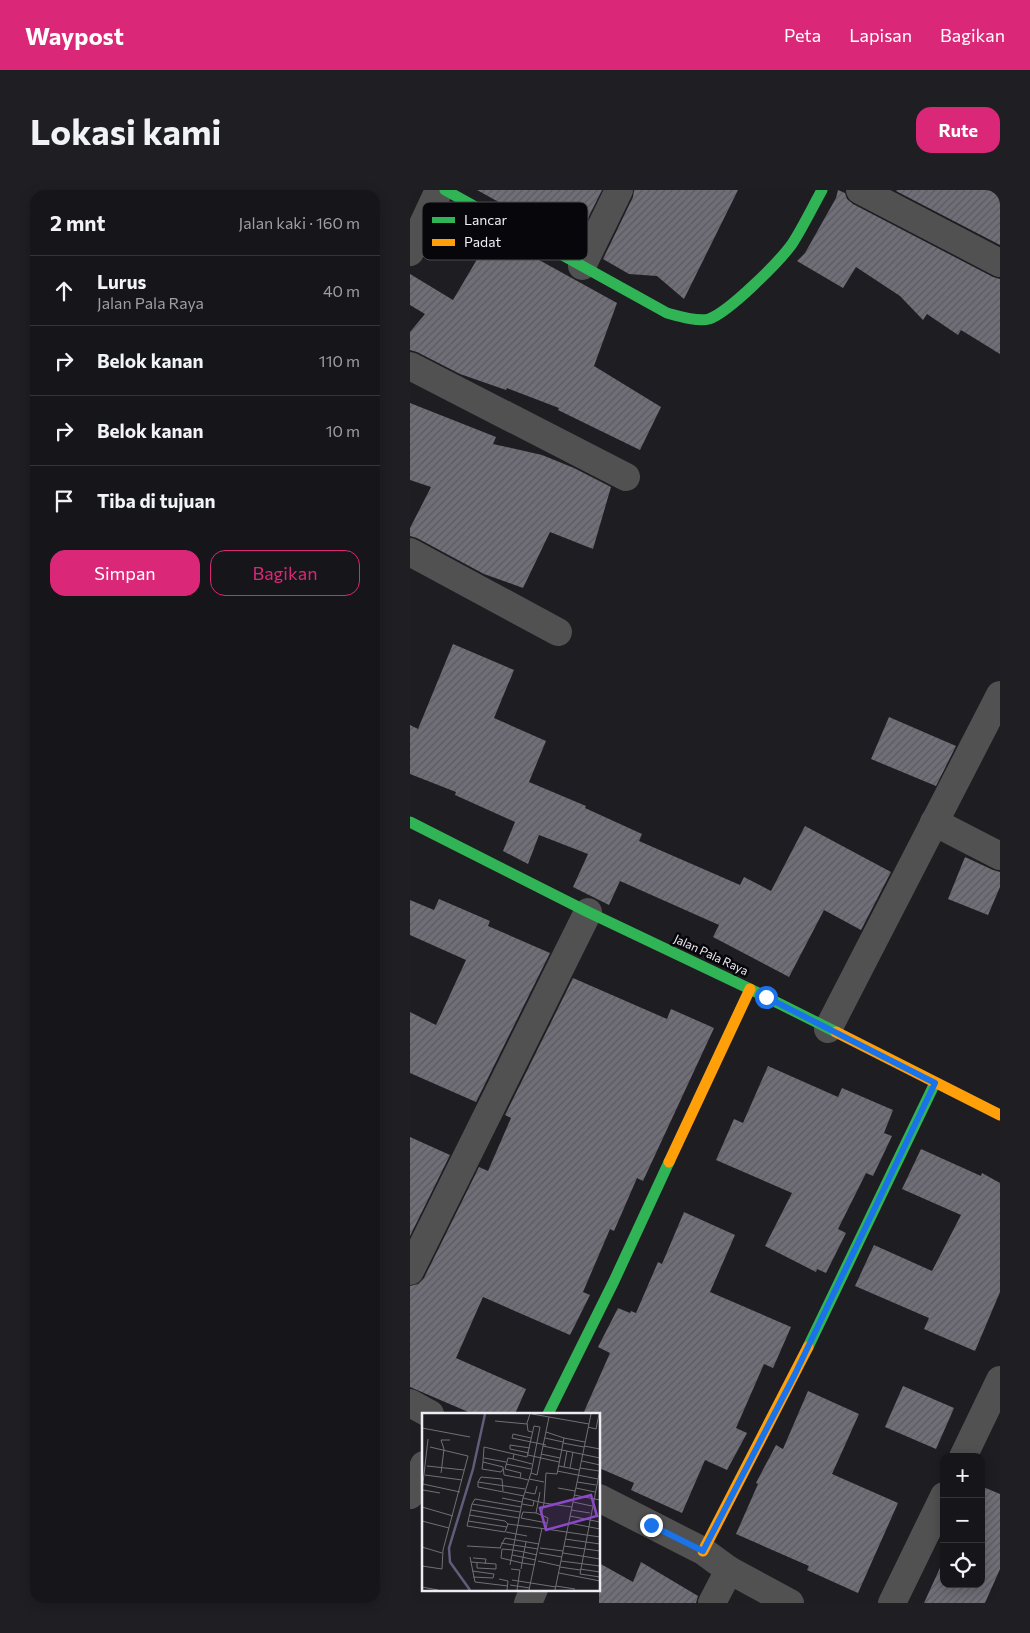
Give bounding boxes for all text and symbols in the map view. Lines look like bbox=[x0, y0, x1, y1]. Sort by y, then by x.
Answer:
text: Waypost bbox=[25, 21, 124, 50]
text: Peta bbox=[784, 24, 821, 46]
text: Lapisan bbox=[849, 24, 912, 46]
text: Bagikan bbox=[940, 24, 1005, 46]
button: Rute bbox=[916, 107, 1000, 153]
text: Lokasi kami bbox=[30, 109, 221, 152]
legend bbox=[422, 202, 588, 260]
text: 2 mnt bbox=[50, 210, 105, 235]
text: Lancar bbox=[464, 211, 508, 228]
text: Jalan kaki · 160 m bbox=[239, 213, 360, 232]
text: Padat bbox=[464, 233, 502, 250]
text: Lurus bbox=[97, 270, 146, 293]
icon: ahead bbox=[50, 277, 78, 305]
text: 40 m bbox=[323, 281, 360, 300]
text: Jalan Pala Raya bbox=[97, 293, 204, 312]
icon: right bbox=[50, 347, 78, 375]
text: Belok kanan bbox=[97, 349, 204, 372]
text: 110 m bbox=[319, 351, 360, 370]
icon: right bbox=[50, 417, 78, 445]
text: Belok kanan bbox=[97, 419, 204, 442]
text: 10 m bbox=[326, 421, 360, 440]
icon: arrive bbox=[50, 487, 78, 515]
text: Tiba di tujuan bbox=[97, 489, 215, 512]
button: Simpan bbox=[50, 550, 200, 596]
button: Bagikan bbox=[210, 550, 360, 596]
street label: Jalan Pala Raya bbox=[672, 931, 751, 978]
route start bbox=[755, 986, 778, 1009]
inset map bbox=[422, 1413, 600, 1590]
map controls bbox=[940, 1453, 985, 1588]
button: + bbox=[940, 1453, 985, 1498]
button: − bbox=[940, 1498, 985, 1543]
route end bbox=[640, 1514, 663, 1537]
button: locate bbox=[940, 1543, 985, 1588]

